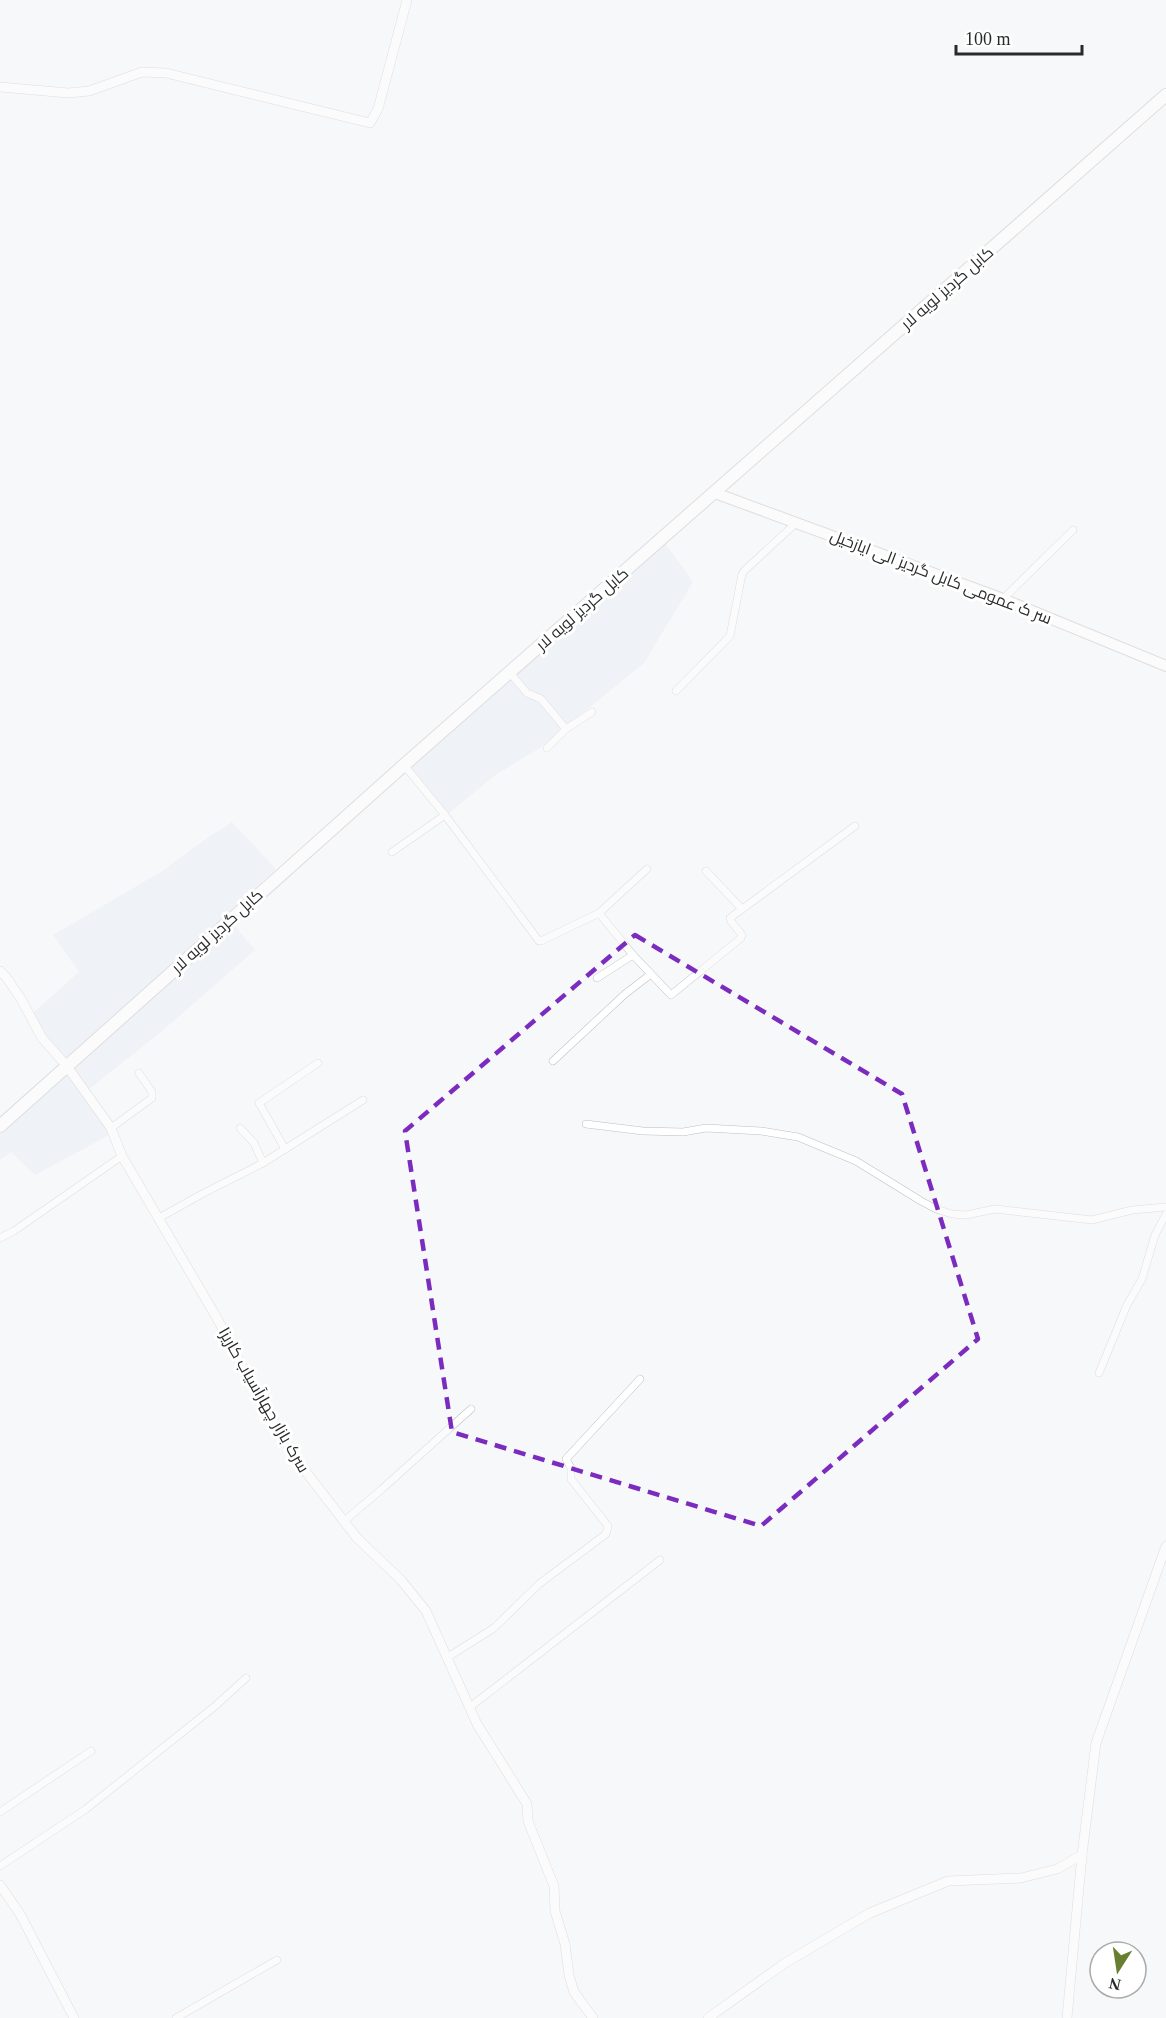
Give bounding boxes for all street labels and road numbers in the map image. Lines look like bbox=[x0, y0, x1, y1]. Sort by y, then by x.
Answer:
street label: کابل گردیز لویه لار bbox=[897, 243, 998, 335]
street label: سر ک عمومی کابل گردیز الی ایازخیل bbox=[827, 527, 1054, 629]
street label: کابل گردیز لویه لار bbox=[532, 564, 633, 656]
street label: کابل گردیز لویه لار bbox=[167, 886, 267, 978]
street label: سرک بازار چهارآسیاب کاریزا bbox=[213, 1325, 312, 1477]

